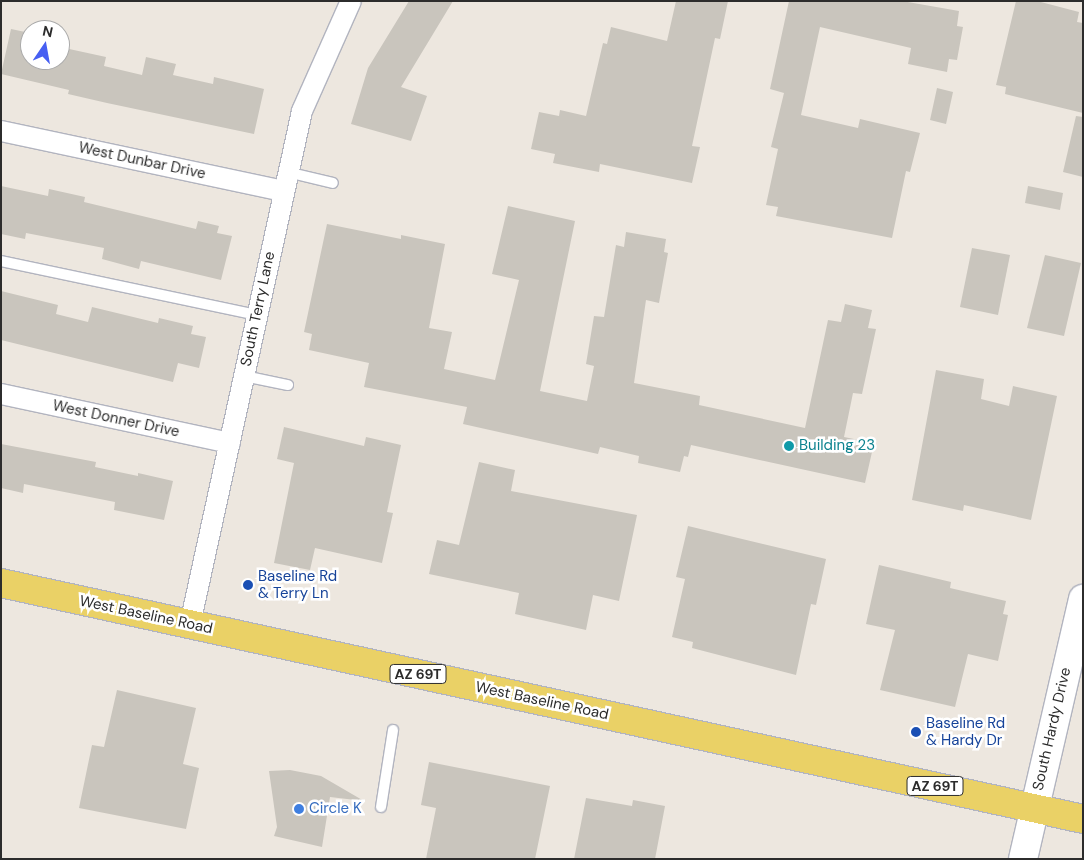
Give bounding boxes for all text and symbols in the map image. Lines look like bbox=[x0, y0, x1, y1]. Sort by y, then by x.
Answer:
north arrow bbox=[20, 20, 70, 70]
text: N bbox=[41, 21, 55, 41]
street label: West Dunbar Drive bbox=[77, 139, 207, 183]
street label: South Terry Lane bbox=[237, 250, 279, 368]
street label: West Donner Drive bbox=[51, 397, 181, 441]
place label: Building 23 bbox=[799, 437, 875, 455]
marker: Building 23 bbox=[783, 440, 795, 452]
place label: Baseline Rd & Terry Ln bbox=[258, 567, 337, 602]
marker: Baseline Rd & Terry Ln bbox=[242, 579, 254, 591]
street label: West Baseline Road bbox=[78, 592, 214, 638]
road number: AZ 69T bbox=[389, 662, 447, 686]
street label: South Hardy Drive bbox=[1029, 666, 1075, 792]
street label: West Baseline Road bbox=[474, 678, 610, 724]
place label: Baseline Rd & Hardy Dr bbox=[926, 714, 1005, 749]
marker: Baseline Rd & Hardy Dr bbox=[910, 726, 922, 738]
road number: AZ 69T bbox=[906, 774, 964, 798]
place label: Circle K bbox=[309, 800, 362, 818]
marker: Circle K bbox=[293, 803, 305, 815]

